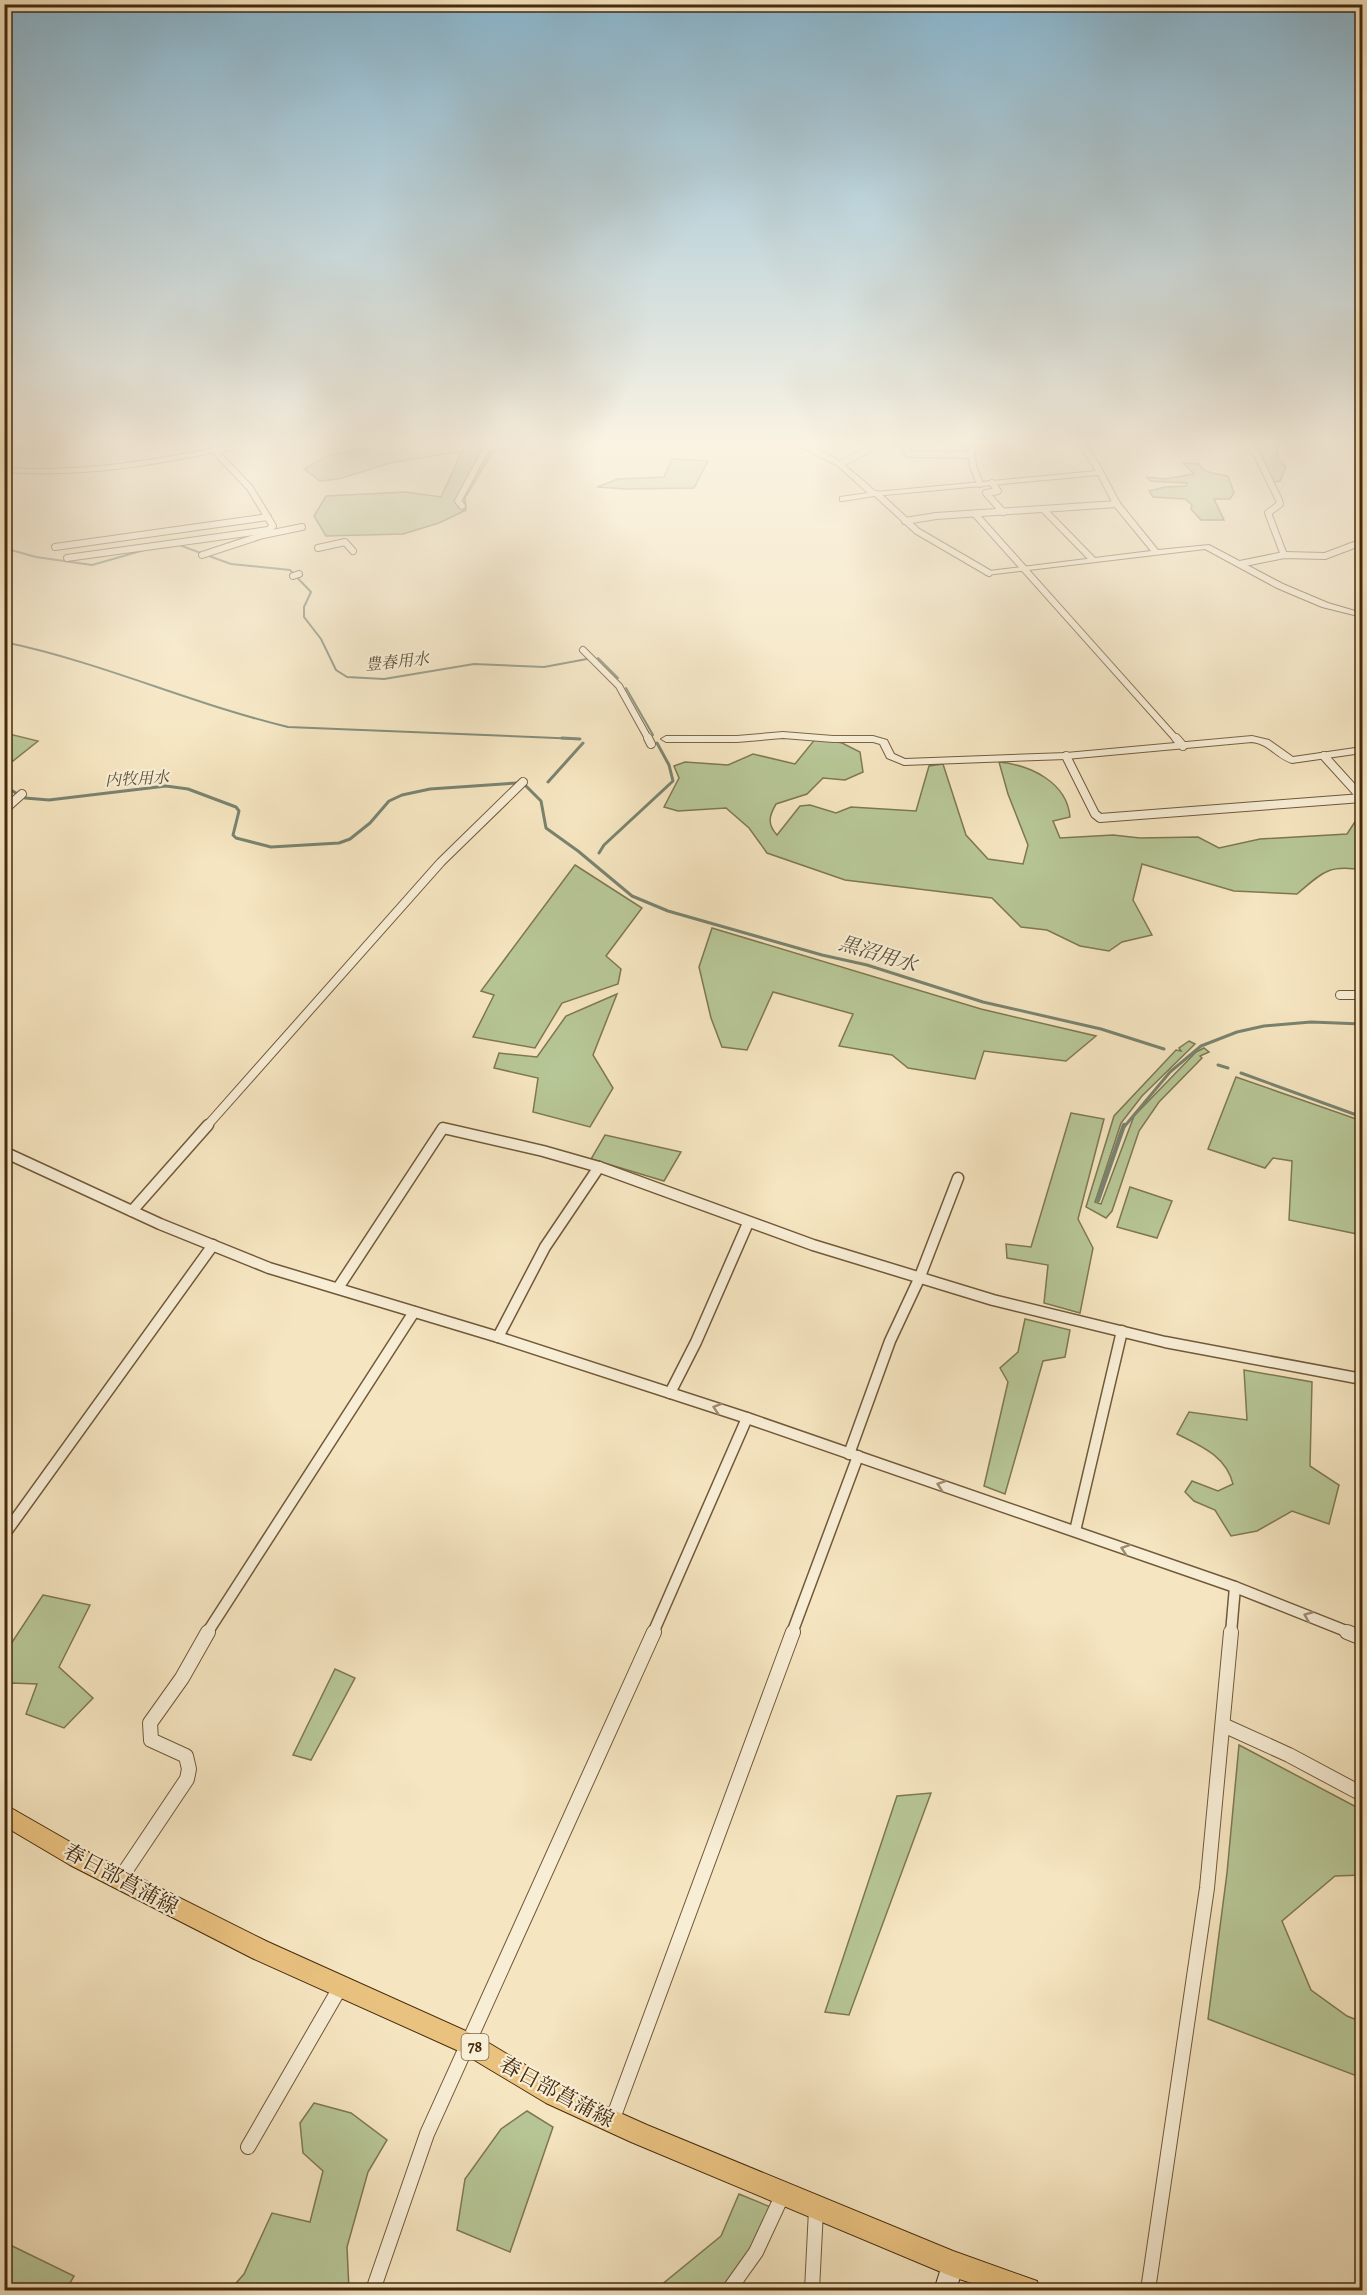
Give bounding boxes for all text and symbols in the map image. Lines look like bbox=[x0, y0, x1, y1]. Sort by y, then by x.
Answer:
water label: 豊春用水 bbox=[364, 648, 432, 676]
water label: 内牧用水 bbox=[104, 766, 172, 792]
water label: 黒沼用水 bbox=[836, 929, 922, 979]
one-way arrow bbox=[712, 1403, 723, 1416]
one-way arrow bbox=[936, 1480, 947, 1492]
one-way arrow bbox=[1120, 1543, 1131, 1556]
one-way arrow bbox=[1303, 1611, 1314, 1624]
street label: 春日部菖蒲線 bbox=[59, 1837, 183, 1921]
road number: 78 bbox=[462, 2034, 488, 2060]
street label: 春日部菖蒲線 bbox=[495, 2050, 619, 2134]

